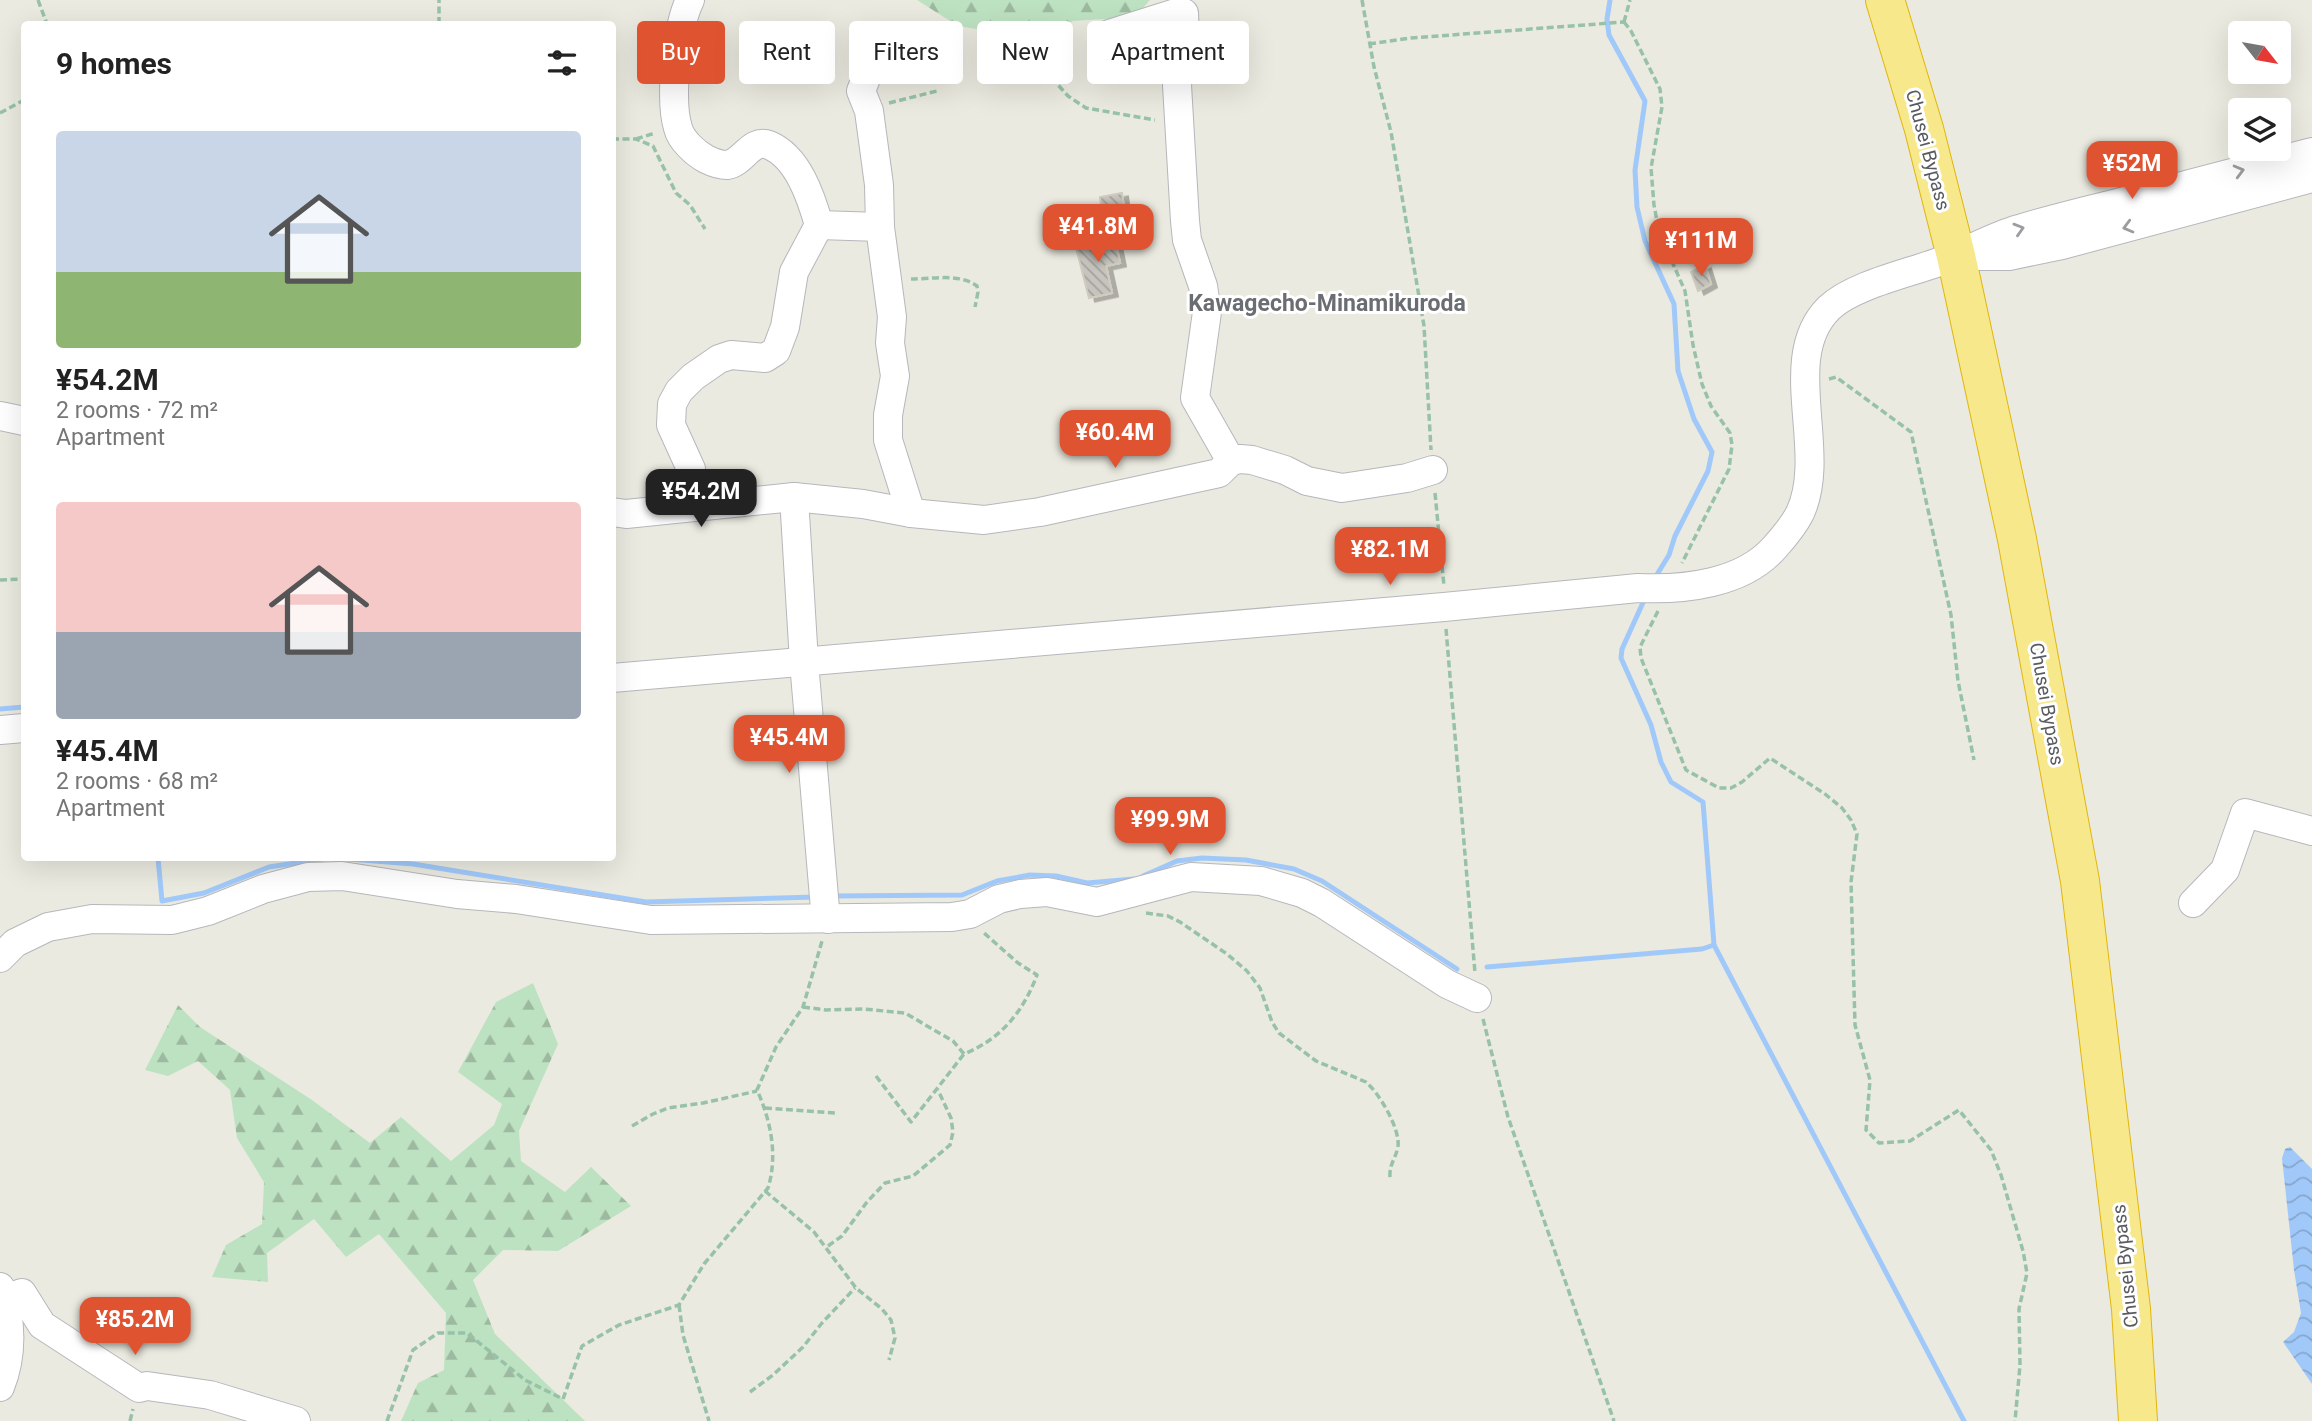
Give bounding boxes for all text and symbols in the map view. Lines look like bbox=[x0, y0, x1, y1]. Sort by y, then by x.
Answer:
chip: Buy bbox=[637, 21, 725, 84]
chip: Rent bbox=[739, 21, 835, 84]
chip: Filters bbox=[849, 21, 963, 84]
chip: New bbox=[977, 21, 1073, 84]
chip: Apartment bbox=[1087, 21, 1249, 84]
north arrow bbox=[2228, 21, 2291, 84]
map controls bbox=[2228, 21, 2291, 161]
icon: filters bbox=[543, 44, 581, 82]
text: 9 homes bbox=[56, 46, 172, 81]
street label: Chusei Bypass bbox=[1901, 87, 1955, 213]
button: layers bbox=[2228, 98, 2291, 161]
pin: ¥52M bbox=[2091, 142, 2173, 201]
text: ¥52M bbox=[2103, 150, 2161, 177]
one-way arrow bbox=[2233, 165, 2245, 179]
icon: home bbox=[256, 176, 382, 302]
pin: ¥41.8M bbox=[1041, 204, 1155, 264]
text: ¥41.8M bbox=[1059, 213, 1137, 240]
pin: ¥111M bbox=[1652, 218, 1750, 278]
one-way arrow bbox=[2122, 219, 2134, 233]
one-way arrow bbox=[2013, 223, 2025, 238]
text: ¥111M bbox=[1665, 227, 1737, 254]
district label: Kawagecho-Minamikuroda bbox=[1188, 290, 1466, 317]
text: ¥54.2M bbox=[56, 362, 159, 397]
text: 2 rooms · 72 m² bbox=[56, 397, 218, 424]
pin: ¥60.4M bbox=[1058, 410, 1172, 470]
text: ¥60.4M bbox=[1076, 419, 1154, 446]
text: Apartment bbox=[56, 424, 165, 451]
pin: ¥54.2M bbox=[644, 470, 758, 529]
text: ¥54.2M bbox=[662, 478, 740, 505]
pin: ¥82.1M bbox=[1333, 528, 1447, 587]
text: ¥82.1M bbox=[1351, 536, 1429, 563]
icon: home bbox=[256, 547, 382, 673]
street label: Chusei Bypass bbox=[2025, 641, 2069, 767]
pin: ¥45.4M bbox=[732, 716, 846, 775]
text: ¥45.4M bbox=[750, 724, 828, 751]
text: ¥45.4M bbox=[56, 733, 159, 768]
text: 2 rooms · 68 m² bbox=[56, 768, 218, 795]
text: Apartment bbox=[56, 795, 165, 822]
pin: ¥99.9M bbox=[1113, 798, 1227, 857]
text: ¥99.9M bbox=[1131, 806, 1209, 833]
street label: Chusei Bypass bbox=[2107, 1203, 2143, 1329]
pin: ¥85.2M bbox=[78, 1298, 192, 1357]
text: ¥85.2M bbox=[96, 1306, 174, 1333]

